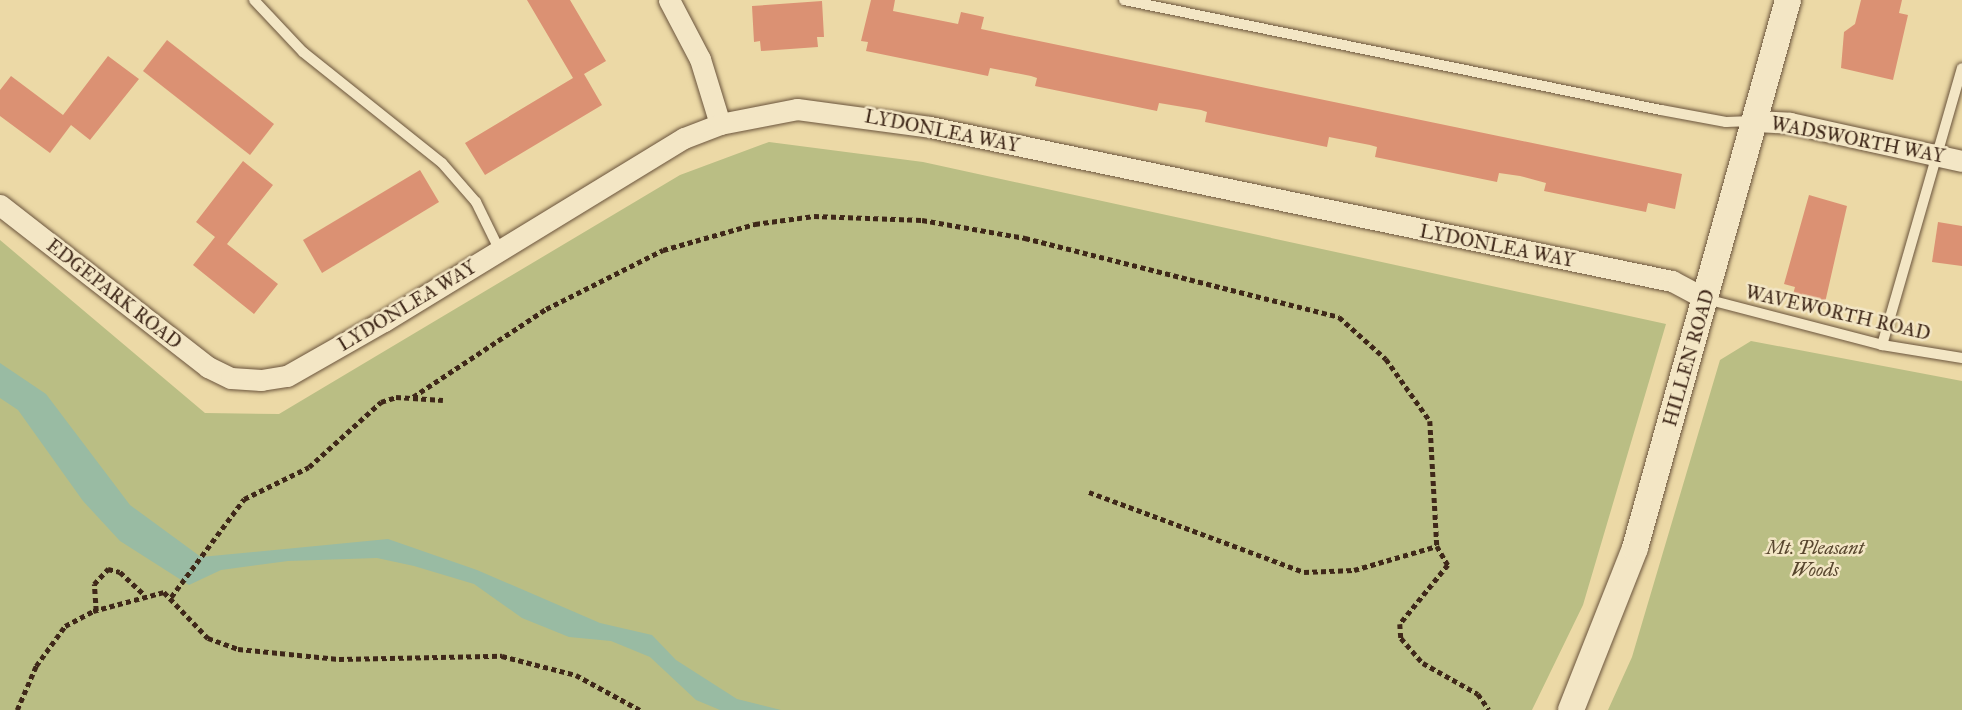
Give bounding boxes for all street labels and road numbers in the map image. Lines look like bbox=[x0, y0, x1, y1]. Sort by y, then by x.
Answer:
street label: LYDONLEA WAY bbox=[863, 105, 1021, 157]
street label: WADSWORTH WAY bbox=[1769, 112, 1947, 168]
street label: LYDONLEA WAY bbox=[1418, 220, 1576, 272]
street label: EDGEPARK ROAD bbox=[42, 234, 186, 354]
street label: LYDONLEA WAY bbox=[334, 256, 480, 356]
street label: WAVEWORTH ROAD bbox=[1743, 281, 1933, 345]
street label: HILLEN ROAD bbox=[1659, 287, 1719, 429]

